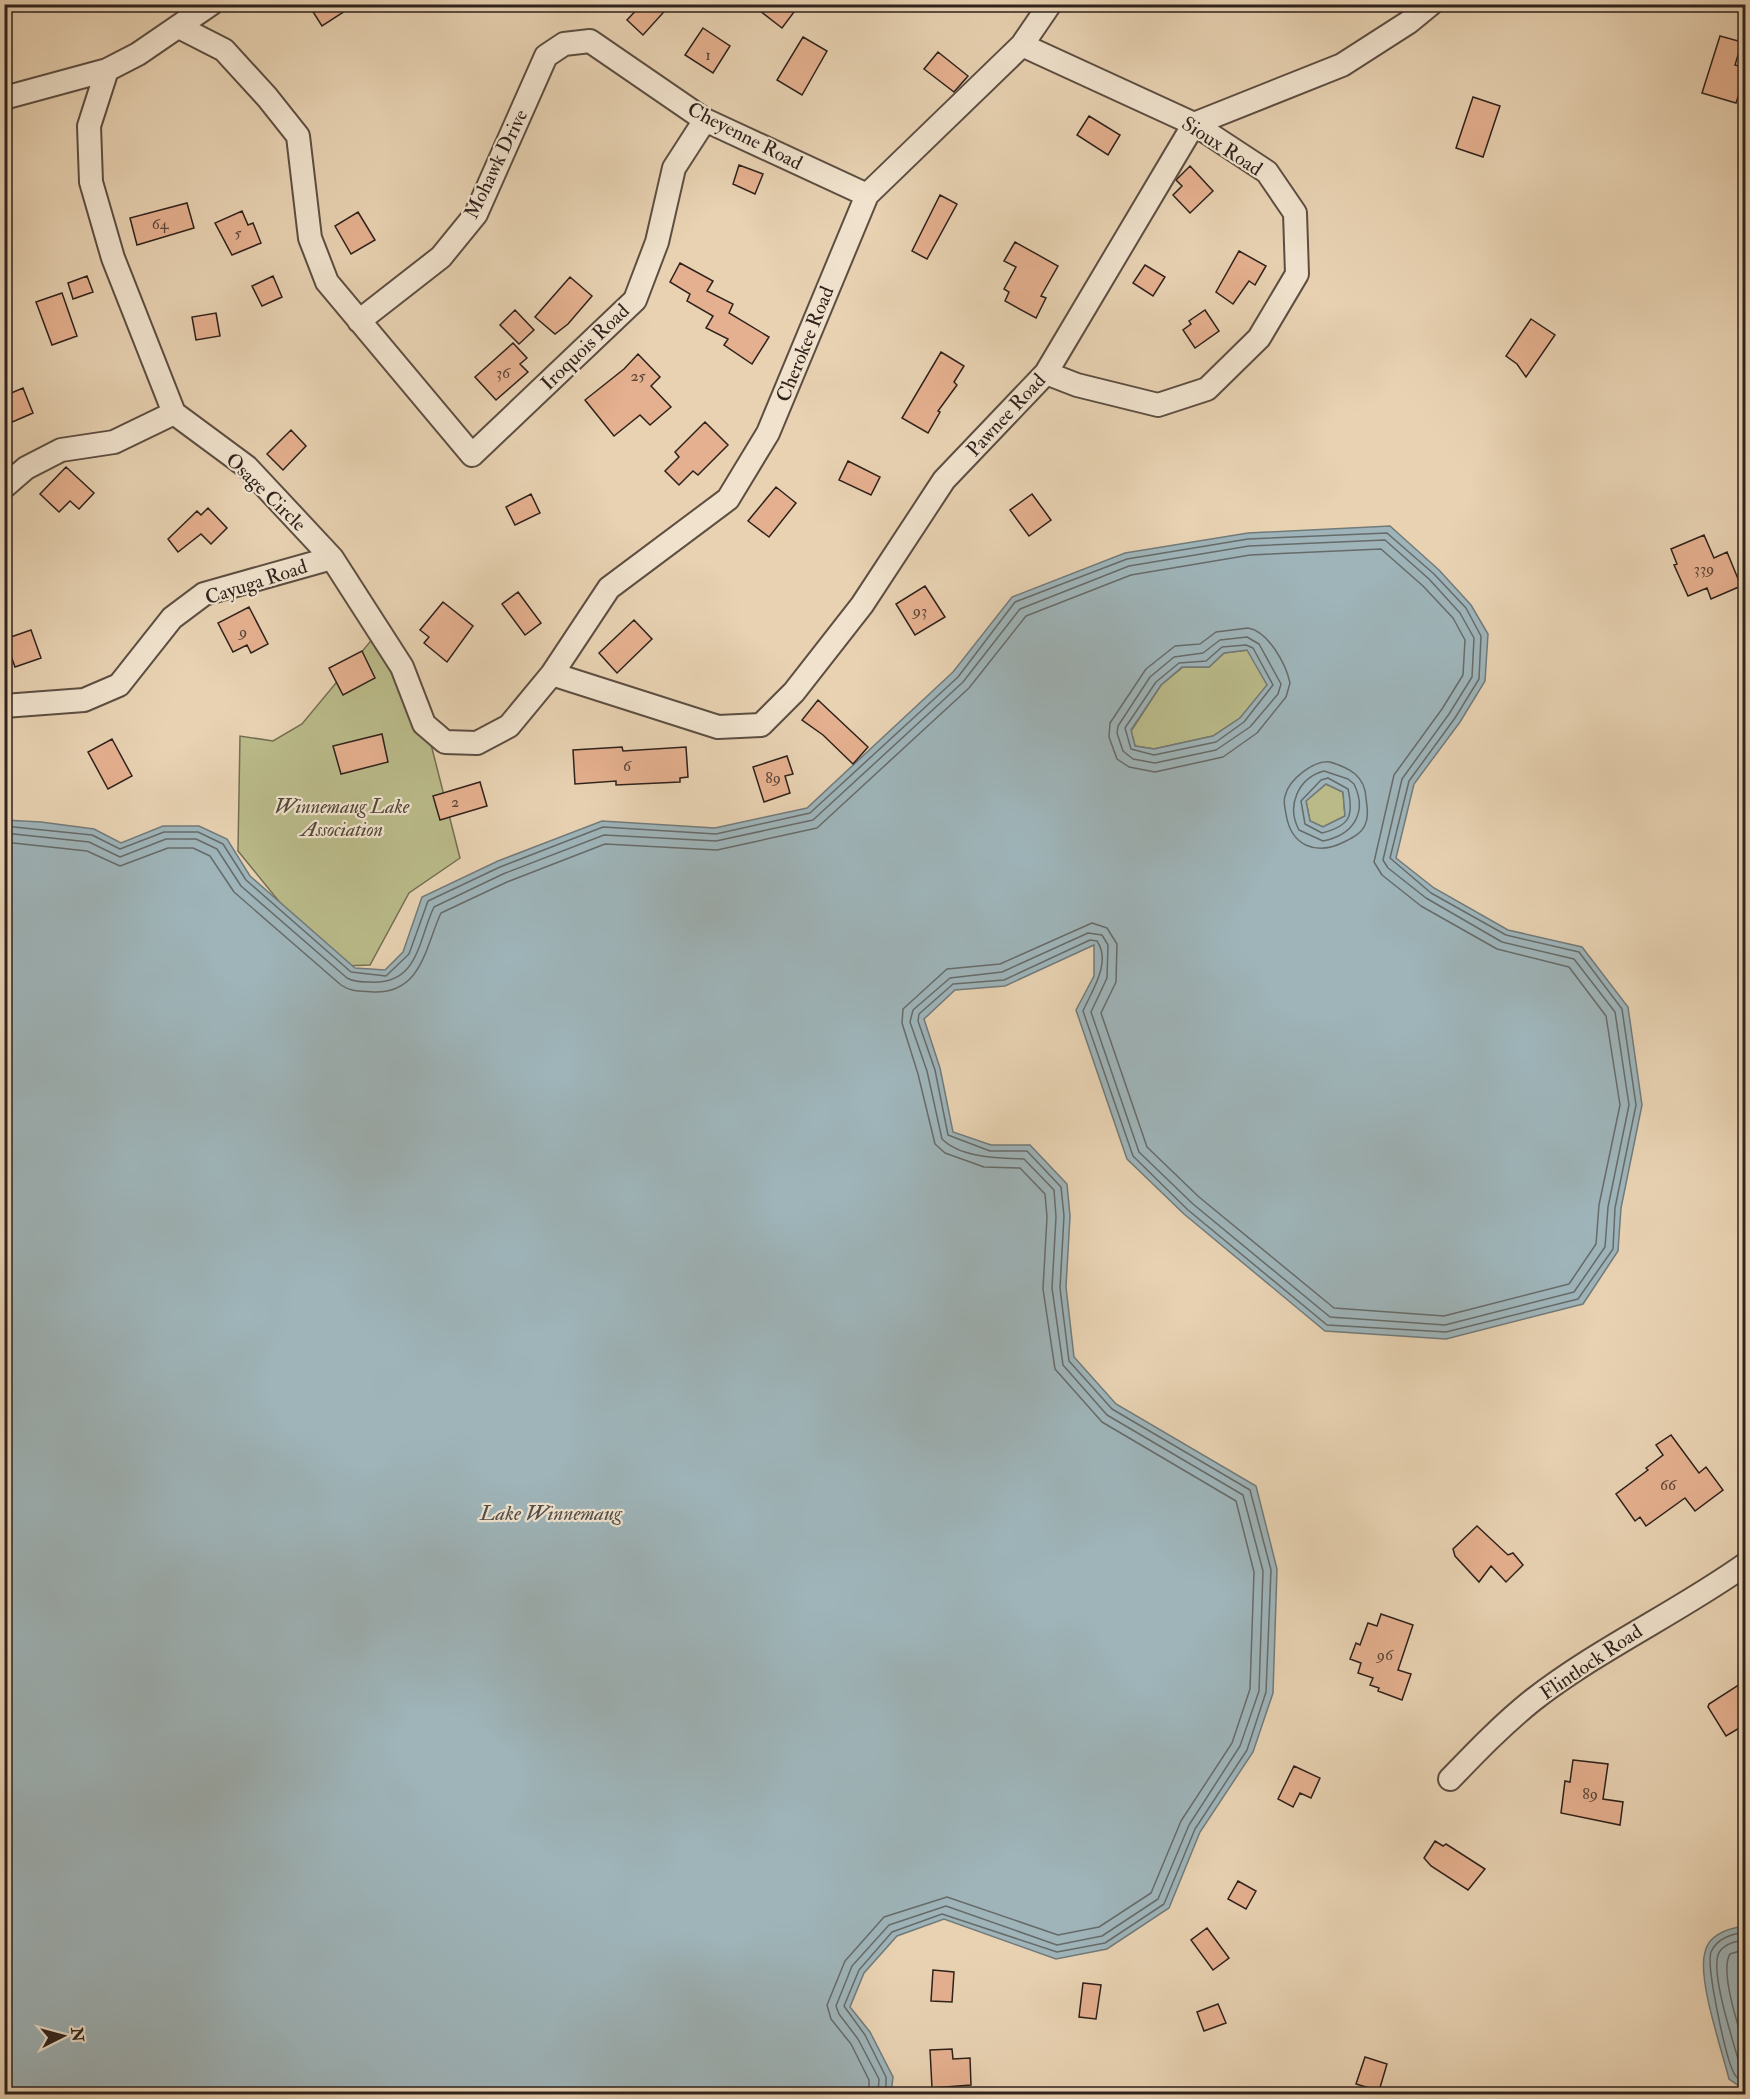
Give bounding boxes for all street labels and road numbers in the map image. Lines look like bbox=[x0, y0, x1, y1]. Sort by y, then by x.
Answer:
street label: Cheyenne Road bbox=[683, 96, 807, 176]
street label: Mohawk Drive bbox=[459, 105, 533, 223]
street label: Sioux Road bbox=[1177, 111, 1267, 181]
street label: Cherokee Road bbox=[770, 282, 840, 405]
street label: Iroquois Road bbox=[535, 298, 635, 395]
street label: Pawnee Road bbox=[961, 368, 1051, 462]
street label: Osage Circle bbox=[220, 447, 312, 537]
street label: Cayuga Road bbox=[202, 554, 310, 610]
street label: Flintlock Road bbox=[1535, 1619, 1647, 1705]

